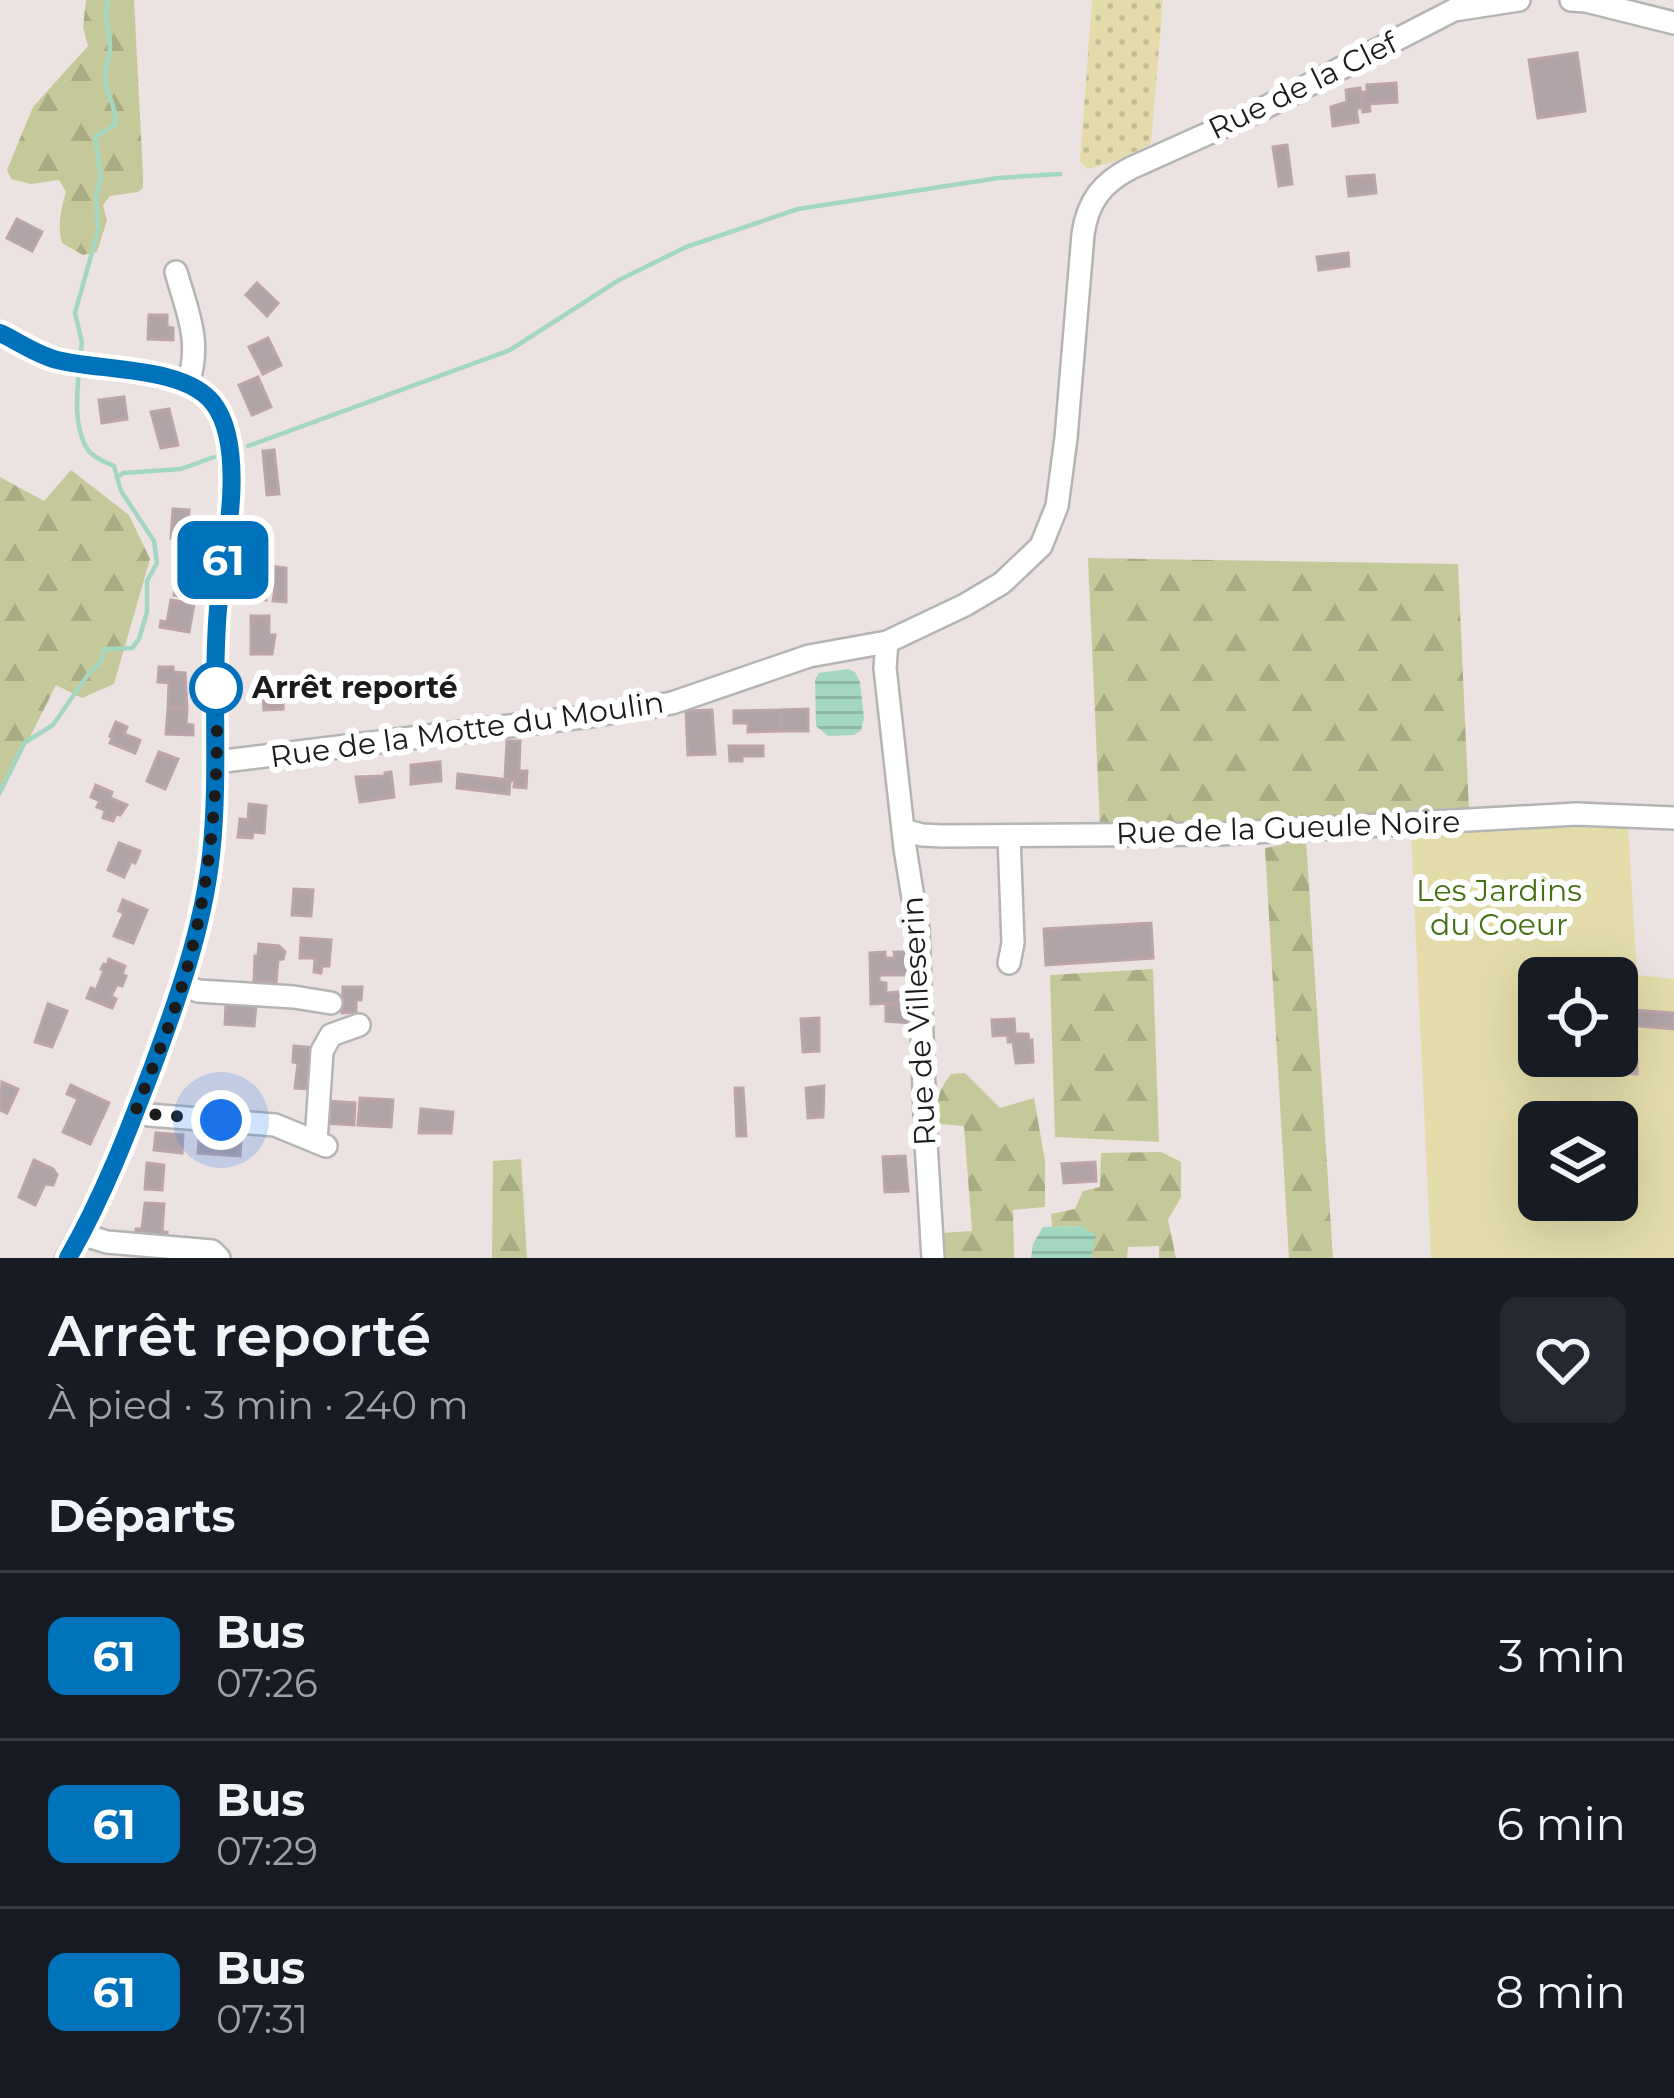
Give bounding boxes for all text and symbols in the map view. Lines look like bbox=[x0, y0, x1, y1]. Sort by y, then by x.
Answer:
street label: Rue de la Clef bbox=[1202, 23, 1405, 147]
line badge: 61 bbox=[169, 521, 277, 599]
text: 61 bbox=[201, 534, 245, 586]
marker: Arrêt reporté bbox=[191, 663, 241, 713]
place label: Arrêt reporté bbox=[251, 669, 458, 706]
street label: Rue de la Motte du Moulin bbox=[268, 684, 666, 775]
street label: Rue de la Gueule Noire bbox=[1115, 803, 1461, 852]
park label: Les Jardins du Coeur bbox=[1416, 872, 1582, 943]
street label: Rue de Villeserin bbox=[893, 895, 944, 1147]
map controls bbox=[1518, 957, 1638, 1221]
button: locate bbox=[1518, 957, 1638, 1077]
your location bbox=[191, 1090, 251, 1150]
button: layers bbox=[1518, 1101, 1638, 1221]
button: heart bbox=[1500, 1297, 1626, 1423]
text: Arrêt reporté bbox=[48, 1301, 431, 1370]
text: À pied · 3 min · 240 m bbox=[48, 1381, 469, 1429]
text: Départs bbox=[48, 1488, 236, 1543]
text: Bus bbox=[216, 1604, 305, 1659]
text: 3 min bbox=[1499, 1628, 1626, 1683]
text: 61 bbox=[92, 1630, 136, 1682]
text: 07:26 bbox=[216, 1659, 318, 1707]
text: Bus bbox=[216, 1772, 305, 1827]
text: 6 min bbox=[1497, 1796, 1626, 1851]
text: 61 bbox=[92, 1798, 136, 1850]
text: 07:29 bbox=[216, 1827, 318, 1875]
text: Bus bbox=[216, 1940, 305, 1995]
text: 8 min bbox=[1495, 1964, 1626, 2019]
text: 61 bbox=[92, 1966, 136, 2018]
text: 07:31 bbox=[216, 1995, 308, 2043]

